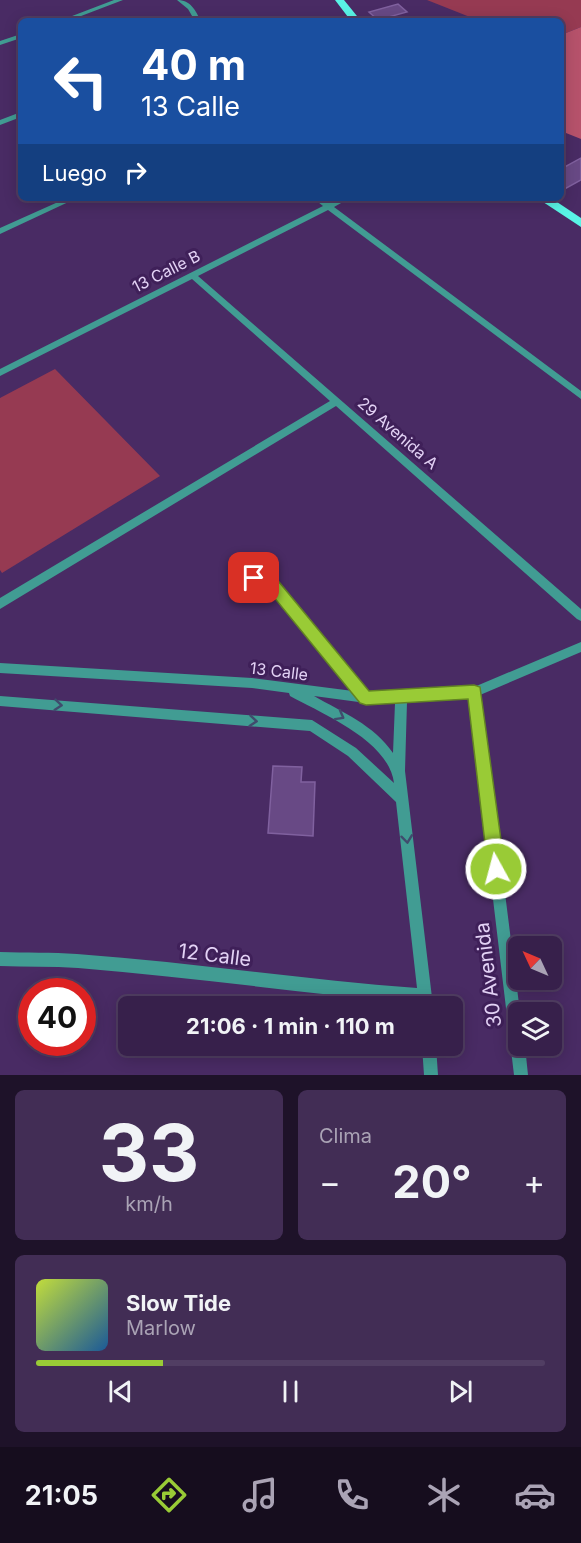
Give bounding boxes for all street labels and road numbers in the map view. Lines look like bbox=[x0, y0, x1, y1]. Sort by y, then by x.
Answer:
street label: 13 Calle B bbox=[129, 245, 203, 297]
street label: 29 Avenida A bbox=[354, 393, 442, 473]
street label: 13 Calle bbox=[249, 658, 309, 684]
street label: 30 Avenida bbox=[470, 921, 506, 1029]
street label: 12 Calle bbox=[177, 939, 253, 971]

